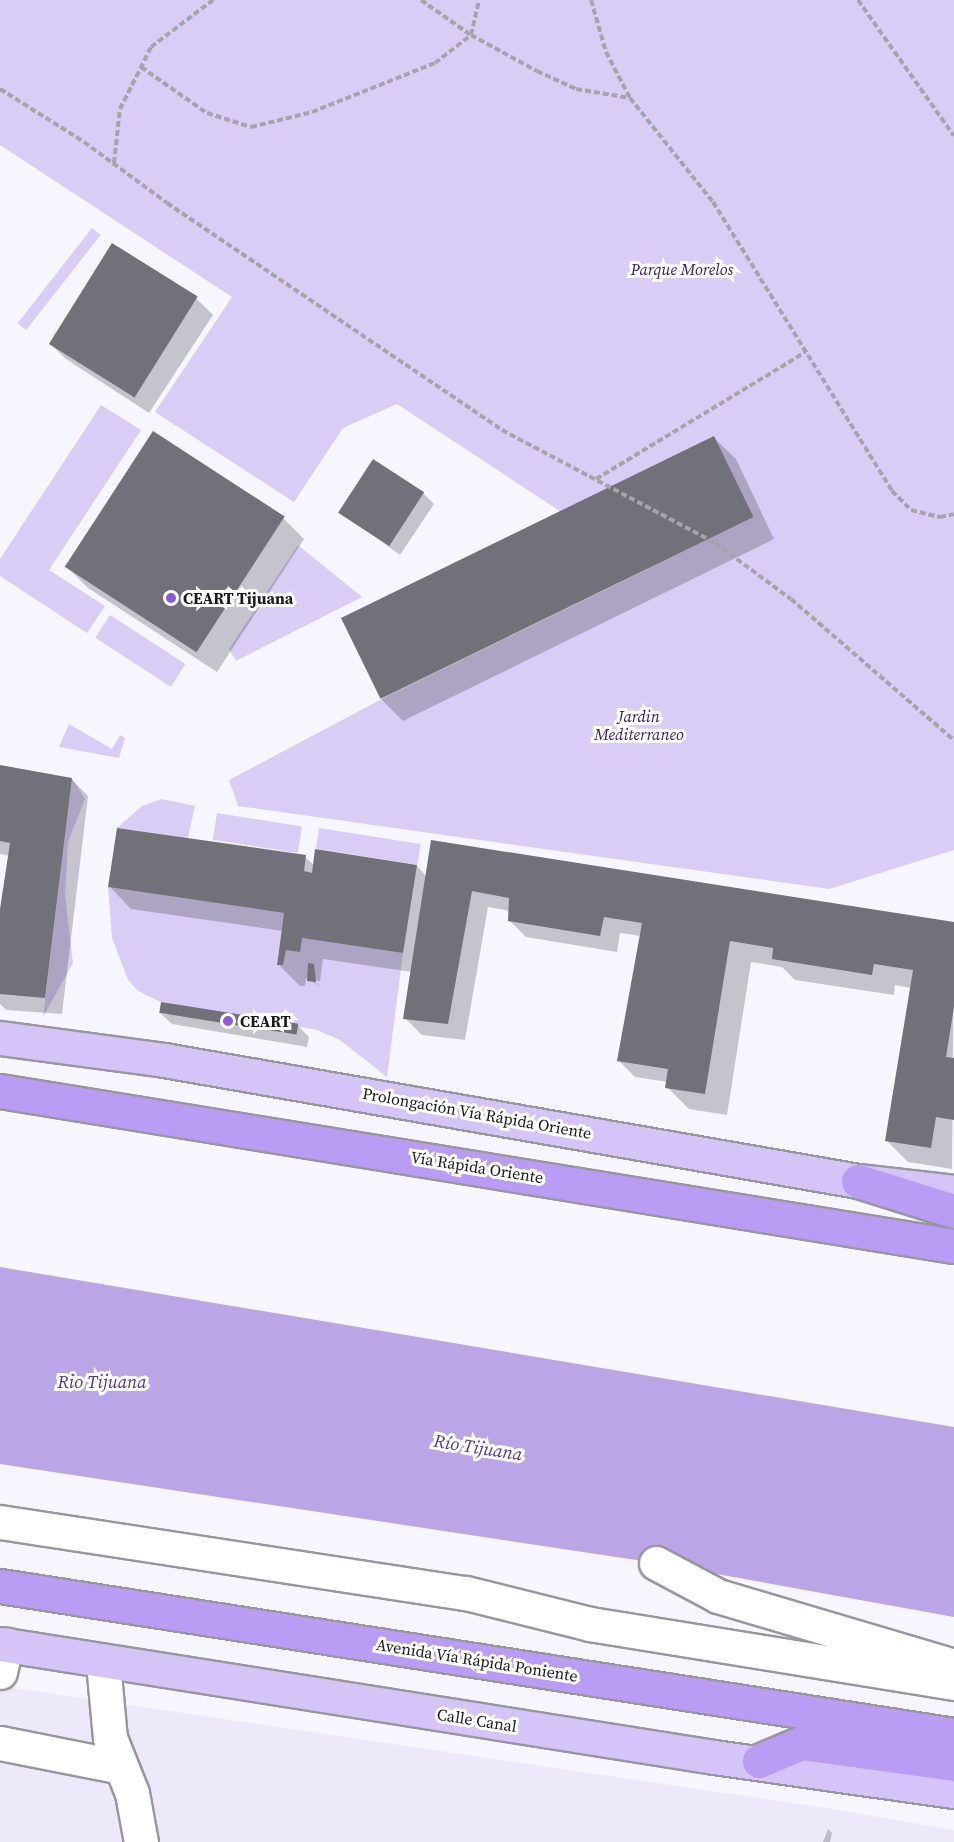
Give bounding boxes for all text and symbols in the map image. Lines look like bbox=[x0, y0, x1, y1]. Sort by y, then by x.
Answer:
park label: Parque Morelos bbox=[631, 259, 733, 279]
place label: CEART Tijuana bbox=[183, 588, 293, 608]
marker: CEART Tijuana bbox=[164, 591, 178, 605]
park label: Jardin Mediterraneo bbox=[594, 706, 684, 744]
place label: CEART bbox=[240, 1011, 291, 1031]
marker: CEART bbox=[221, 1014, 235, 1028]
street label: Prolongación Vía Rápida Oriente bbox=[361, 1083, 593, 1143]
street label: Vía Rápida Oriente bbox=[409, 1147, 545, 1187]
water label: Rio Tijuana bbox=[57, 1371, 147, 1393]
water label: Río Tijuana bbox=[432, 1430, 524, 1466]
street label: Avenida Vía Rápida Poniente bbox=[375, 1635, 579, 1685]
street label: Calle Canal bbox=[436, 1704, 518, 1736]

